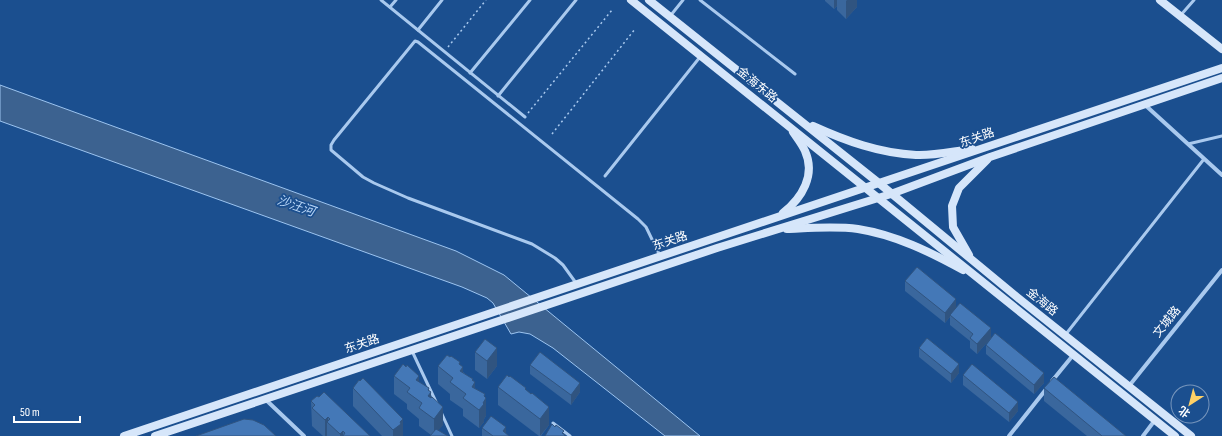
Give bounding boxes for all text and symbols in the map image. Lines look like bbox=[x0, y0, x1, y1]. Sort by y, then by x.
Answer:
street label: 金海东路 bbox=[734, 64, 780, 106]
street label: 东关路 bbox=[958, 125, 996, 151]
water label: 沙汪河 bbox=[275, 192, 320, 221]
street label: 东关路 bbox=[651, 228, 689, 254]
street label: 金海路 bbox=[1023, 285, 1061, 319]
street label: 文城路 bbox=[1150, 303, 1184, 341]
street label: 东关路 bbox=[343, 331, 381, 357]
north arrow bbox=[1170, 384, 1210, 424]
scale bar bbox=[14, 398, 80, 424]
text: 北 bbox=[1176, 403, 1193, 420]
text: 50 m bbox=[20, 405, 40, 420]

